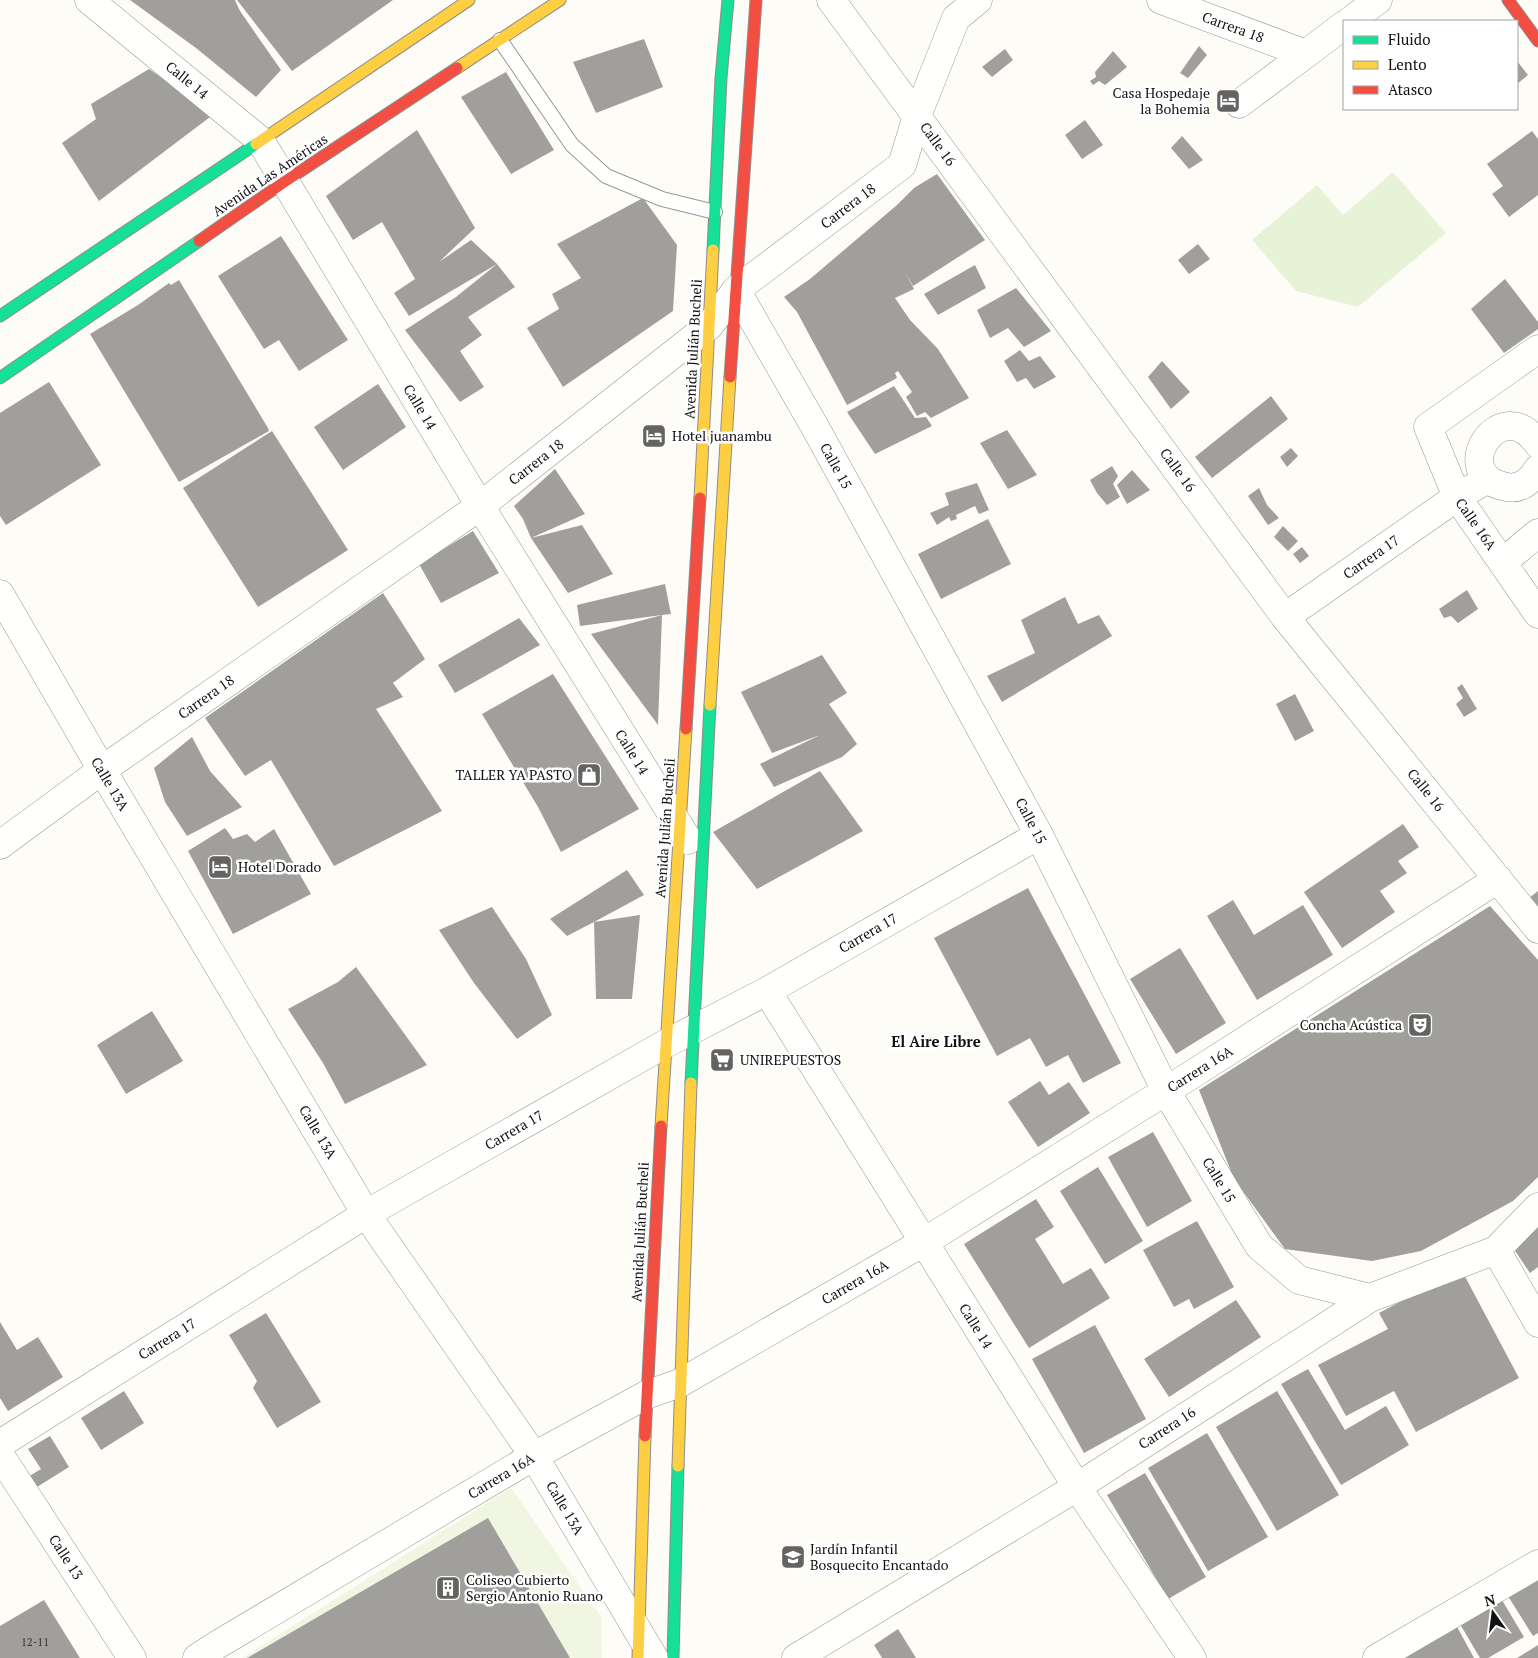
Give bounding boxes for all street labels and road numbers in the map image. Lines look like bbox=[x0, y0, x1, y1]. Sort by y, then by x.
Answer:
street label: Carrera 18 bbox=[1200, 7, 1267, 47]
street label: Calle 14 bbox=[162, 57, 213, 103]
street label: Calle 16 bbox=[916, 118, 961, 170]
street label: Avenida Las Américas bbox=[208, 129, 331, 220]
street label: Carrera 18 bbox=[816, 179, 879, 233]
street label: Avenida Julián Bucheli bbox=[679, 279, 706, 419]
street label: Calle 14 bbox=[399, 380, 442, 433]
street label: Carrera 18 bbox=[504, 434, 567, 489]
street label: Calle 15 bbox=[816, 439, 857, 492]
street label: Calle 16 bbox=[1156, 444, 1201, 496]
street label: Calle 16A bbox=[1452, 494, 1501, 554]
street label: Carrera 17 bbox=[1339, 530, 1403, 583]
street label: Carrera 18 bbox=[174, 670, 238, 723]
street label: Calle 14 bbox=[611, 726, 654, 778]
street label: Calle 13A bbox=[87, 753, 134, 814]
street label: Avenida Julián Bucheli bbox=[650, 757, 679, 899]
street label: Calle 16 bbox=[1403, 764, 1450, 815]
street label: Calle 15 bbox=[1011, 794, 1052, 847]
street label: Carrera 17 bbox=[835, 908, 900, 957]
street label: Carrera 16A bbox=[1163, 1041, 1237, 1096]
street label: Calle 13A bbox=[295, 1101, 342, 1162]
street label: Carrera 17 bbox=[481, 1105, 546, 1154]
street label: Calle 15 bbox=[1198, 1153, 1240, 1206]
street label: Avenida Julián Bucheli bbox=[626, 1162, 653, 1302]
street label: Carrera 16A bbox=[818, 1255, 892, 1308]
street label: Calle 14 bbox=[955, 1300, 998, 1352]
street label: Carrera 17 bbox=[134, 1313, 199, 1364]
street label: Carrera 16 bbox=[1134, 1402, 1199, 1453]
street label: Carrera 16A bbox=[464, 1448, 538, 1503]
street label: Calle 13A bbox=[542, 1477, 589, 1538]
street label: Calle 13 bbox=[45, 1531, 88, 1583]

